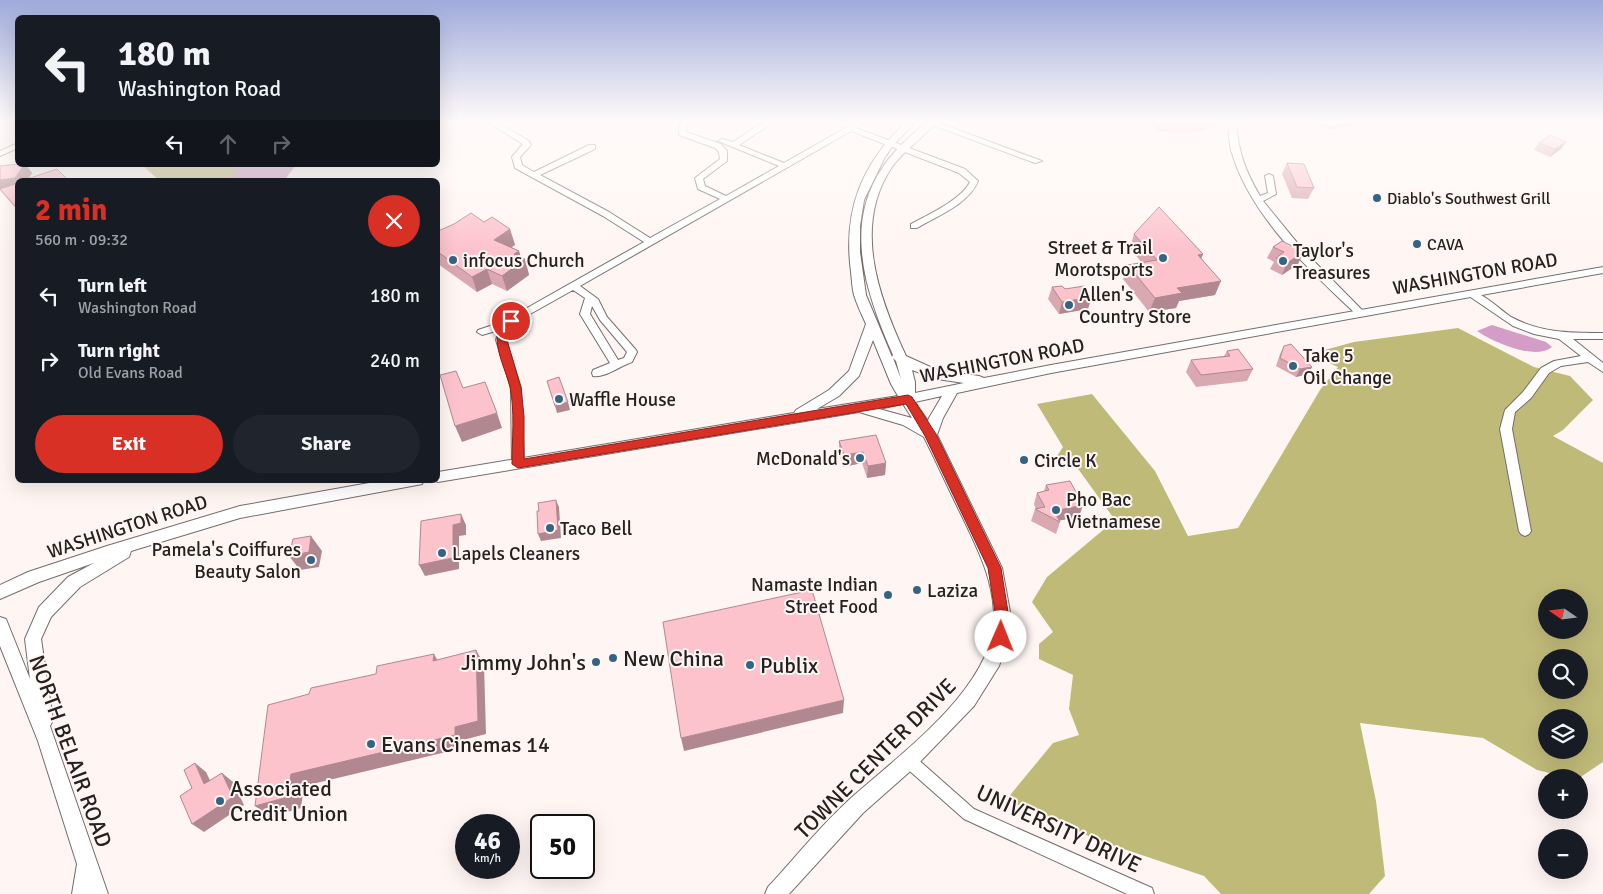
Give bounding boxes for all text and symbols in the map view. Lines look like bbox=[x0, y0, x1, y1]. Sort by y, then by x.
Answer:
text: 180 m bbox=[118, 32, 211, 75]
icon: left bbox=[35, 35, 100, 100]
text: Washington Road bbox=[118, 75, 281, 102]
icon: left bbox=[161, 130, 189, 158]
icon: ahead bbox=[214, 130, 242, 158]
icon: right bbox=[267, 130, 295, 158]
place label: Diablo's Southwest Grill bbox=[1387, 189, 1551, 209]
text: 2 min bbox=[35, 192, 107, 229]
marker: Diablo's Southwest Grill bbox=[1371, 192, 1383, 204]
button: close bbox=[368, 195, 420, 247]
text: 560 m · 09:32 bbox=[35, 230, 128, 250]
place label: CAVA bbox=[1427, 235, 1464, 255]
place label: Street & Trail Morotsports bbox=[1048, 236, 1153, 282]
marker: CAVA bbox=[1411, 238, 1423, 250]
place label: Taylor's Treasures bbox=[1293, 239, 1370, 285]
street label: WASHINGTON ROAD bbox=[1391, 248, 1560, 300]
place label: infocus Church bbox=[463, 249, 585, 273]
marker: Street & Trail Morotsports bbox=[1157, 252, 1169, 264]
marker: infocus Church bbox=[447, 254, 459, 266]
marker: Taylor's Treasures bbox=[1277, 255, 1289, 267]
text: Turn left bbox=[78, 274, 147, 298]
icon: left bbox=[35, 282, 63, 310]
place label: Allen's Country Store bbox=[1079, 283, 1191, 329]
text: 180 m bbox=[370, 284, 420, 308]
text: Washington Road bbox=[78, 298, 197, 318]
marker: Allen's Country Store bbox=[1063, 299, 1075, 311]
pin bbox=[490, 300, 532, 342]
icon: arrive bbox=[497, 307, 525, 335]
street label: WASHINGTON ROAD bbox=[918, 333, 1086, 389]
text: Turn right bbox=[78, 339, 160, 363]
place label: Take 5 Oil Change bbox=[1303, 344, 1392, 390]
icon: right bbox=[35, 347, 63, 375]
text: 240 m bbox=[370, 349, 420, 373]
marker: Take 5 Oil Change bbox=[1287, 360, 1299, 372]
text: Old Evans Road bbox=[78, 363, 183, 383]
place label: Waffle House bbox=[569, 388, 676, 412]
marker: Waffle House bbox=[553, 393, 565, 405]
button: Exit bbox=[35, 415, 223, 473]
button: Share bbox=[233, 415, 420, 473]
place label: McDonald's bbox=[756, 447, 850, 471]
place label: Circle K bbox=[1034, 449, 1097, 473]
marker: McDonald's bbox=[854, 452, 866, 464]
marker: Circle K bbox=[1018, 454, 1030, 466]
place label: Pho Bac Vietnamese bbox=[1066, 488, 1161, 534]
street label: WASHINGTON ROAD bbox=[44, 490, 210, 564]
marker: Pho Bac Vietnamese bbox=[1050, 504, 1062, 516]
place label: Taco Bell bbox=[560, 517, 632, 541]
marker: Taco Bell bbox=[544, 522, 556, 534]
place label: Pamela's Coiffures Beauty Salon bbox=[151, 538, 301, 584]
place label: Lapels Cleaners bbox=[452, 542, 580, 566]
marker: Lapels Cleaners bbox=[436, 547, 448, 559]
marker: Pamela's Coiffures Beauty Salon bbox=[305, 554, 317, 566]
place label: Namaste Indian Street Food bbox=[751, 573, 878, 619]
place label: Laziza bbox=[927, 579, 978, 603]
marker: Laziza bbox=[911, 584, 923, 596]
marker: Namaste Indian Street Food bbox=[882, 589, 894, 601]
north arrow bbox=[1538, 589, 1588, 639]
map controls bbox=[1538, 589, 1588, 879]
position arrow bbox=[974, 610, 1026, 662]
place label: New China bbox=[623, 645, 724, 672]
place label: Jimmy John's bbox=[461, 649, 586, 676]
button: search bbox=[1538, 649, 1588, 699]
street label: NORTH BELAIR ROAD bbox=[23, 651, 118, 851]
marker: New China bbox=[607, 652, 619, 664]
place label: Publix bbox=[760, 652, 818, 679]
marker: Jimmy John's bbox=[590, 656, 602, 668]
marker: Publix bbox=[744, 659, 756, 671]
street label: TOWNE CENTER DRIVE bbox=[789, 672, 961, 844]
button: layers bbox=[1538, 709, 1588, 759]
place label: Evans Cinemas 14 bbox=[381, 731, 550, 758]
marker: Evans Cinemas 14 bbox=[365, 738, 377, 750]
button: + bbox=[1538, 769, 1588, 819]
place label: Associated Credit Union bbox=[230, 775, 348, 827]
street label: UNIVERSITY DRIVE bbox=[972, 778, 1146, 878]
marker: Associated Credit Union bbox=[214, 795, 226, 807]
speed limit sign: 50 bbox=[530, 814, 595, 879]
text: 46 bbox=[474, 825, 501, 856]
button: − bbox=[1538, 829, 1588, 879]
text: km/h bbox=[474, 851, 501, 866]

